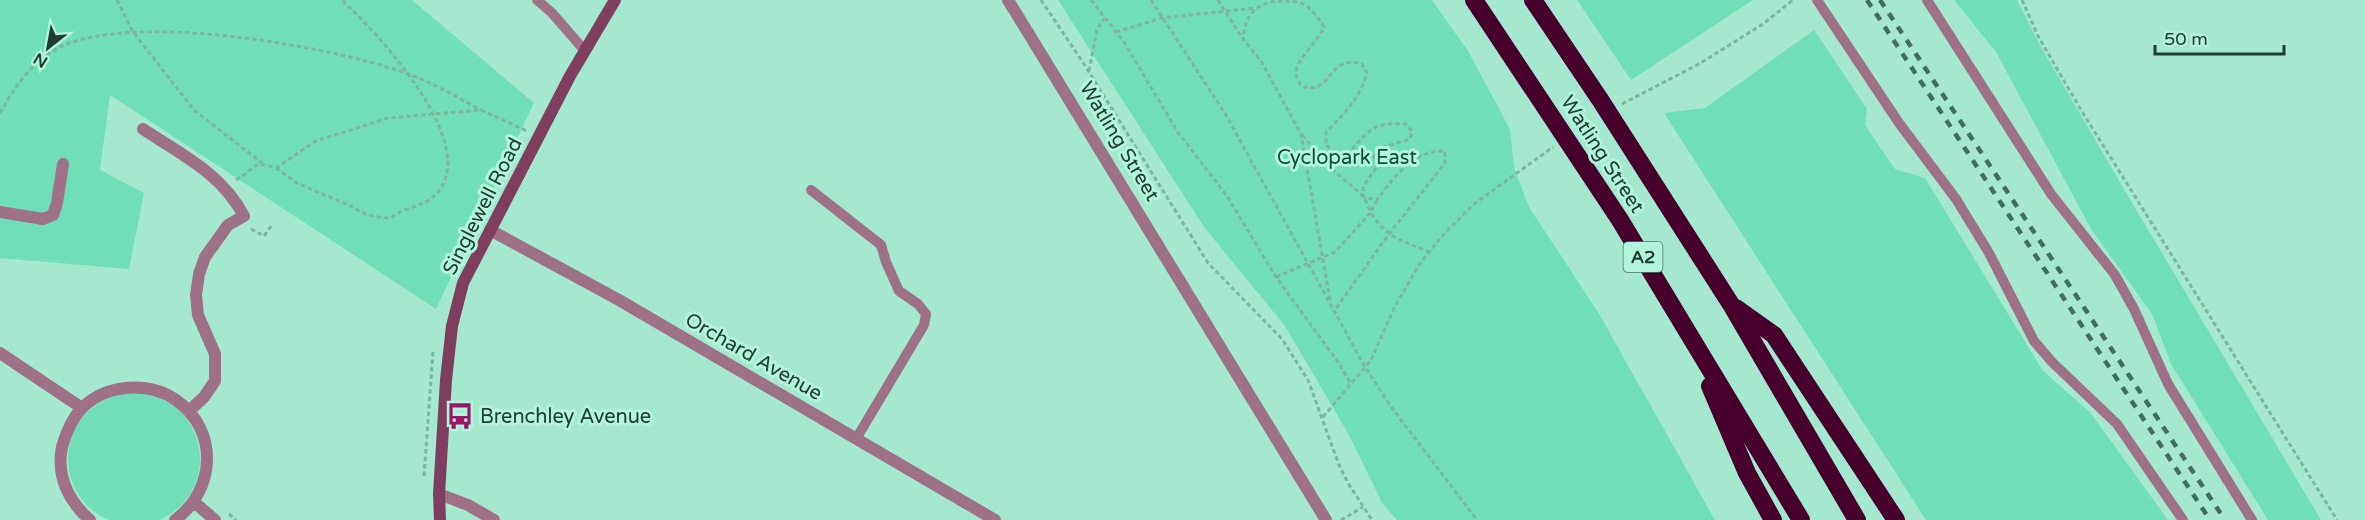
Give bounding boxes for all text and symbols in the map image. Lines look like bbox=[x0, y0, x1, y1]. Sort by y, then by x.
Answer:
north arrow bbox=[18, 18, 78, 78]
scale bar bbox=[2155, 18, 2284, 56]
text: 50 m bbox=[2164, 28, 2208, 50]
text: N bbox=[30, 48, 51, 72]
street label: Watling Street bbox=[1074, 77, 1164, 206]
street label: Watling Street bbox=[1555, 91, 1649, 218]
street label: Singlewell Road bbox=[438, 134, 528, 279]
park label: Cyclopark East bbox=[1277, 146, 1417, 170]
road number: A2 bbox=[1624, 242, 1662, 272]
street label: Orchard Avenue bbox=[681, 308, 826, 406]
bus stop icon: Brenchley Avenue bbox=[445, 401, 475, 431]
place label: Brenchley Avenue bbox=[480, 405, 651, 429]

